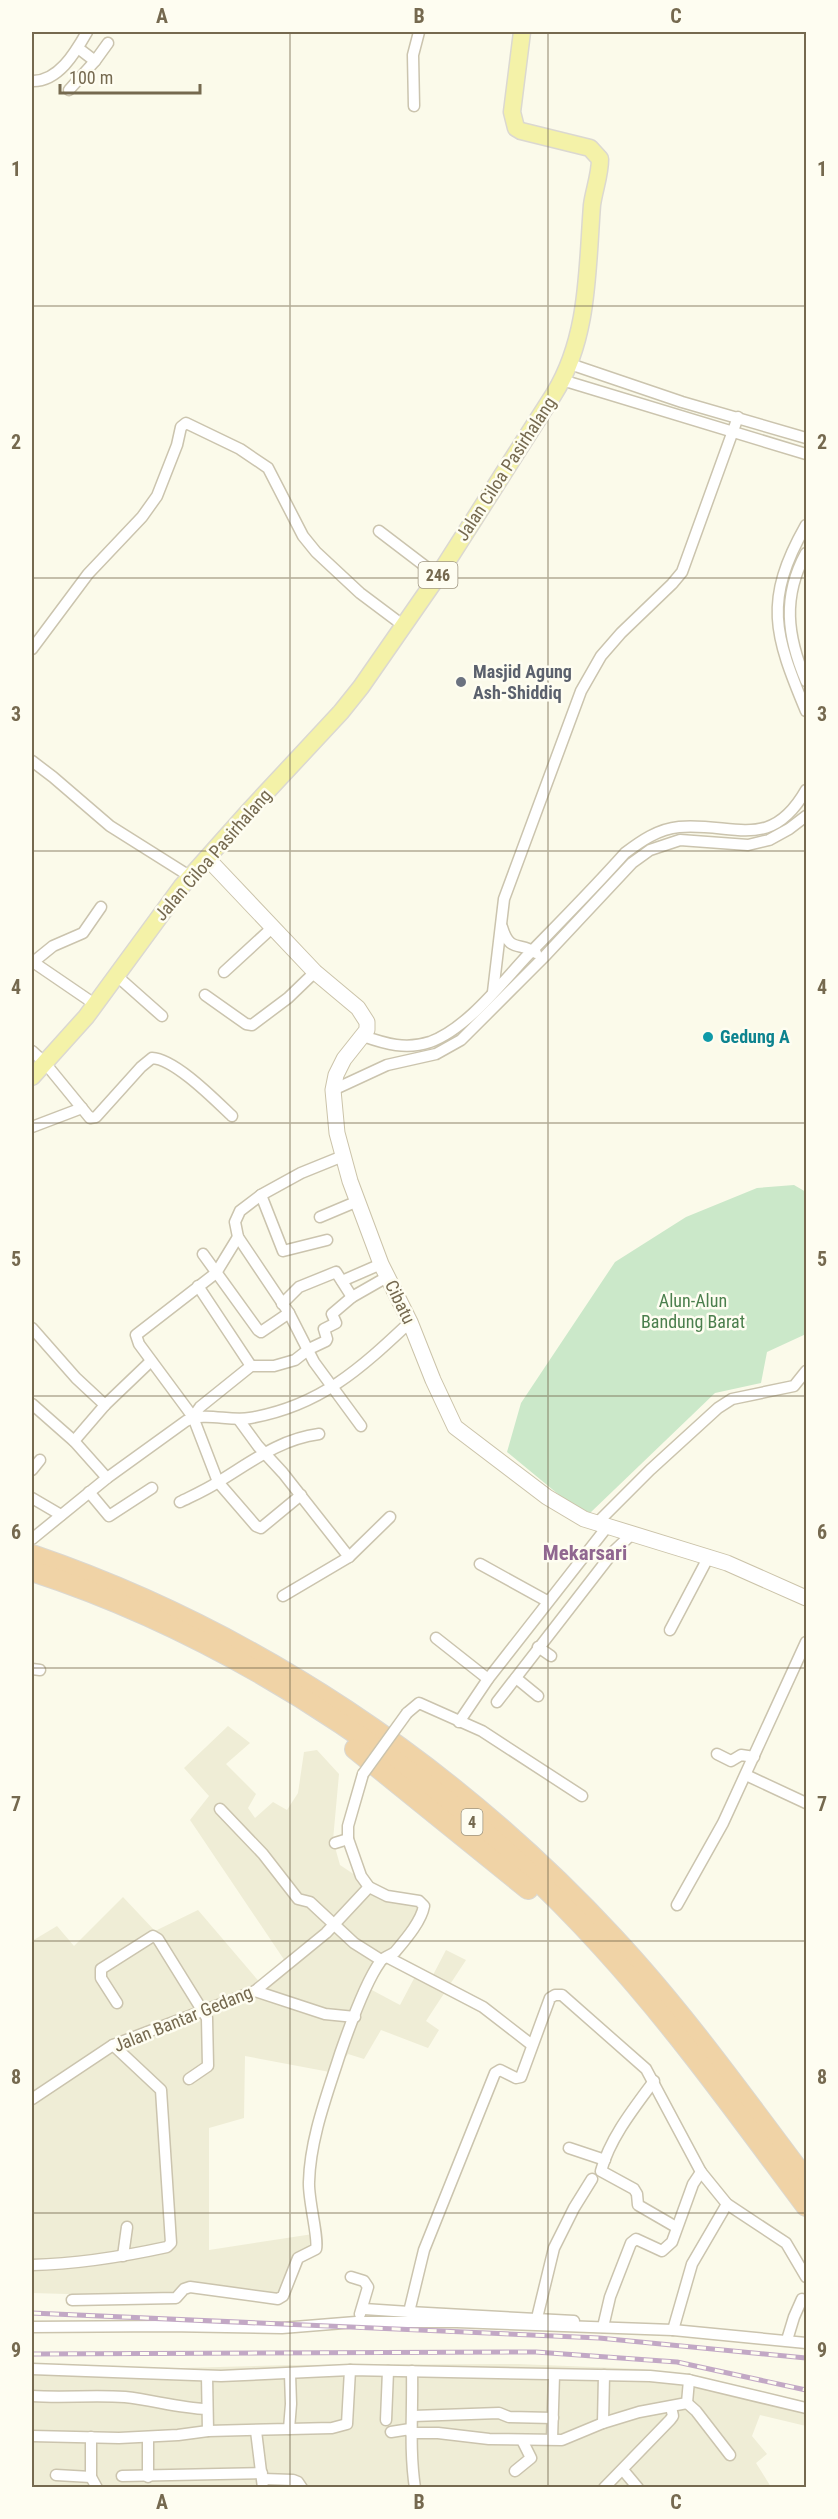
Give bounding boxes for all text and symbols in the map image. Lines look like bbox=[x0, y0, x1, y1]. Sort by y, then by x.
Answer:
text: A bbox=[156, 4, 168, 28]
text: B bbox=[413, 4, 425, 28]
text: C bbox=[670, 4, 682, 28]
scale bar bbox=[60, 57, 200, 95]
text: 100 m bbox=[69, 67, 113, 88]
text: 1 bbox=[11, 157, 21, 181]
text: 1 bbox=[817, 157, 827, 181]
street label: Jalan Ciloa Pasirhalang bbox=[451, 393, 560, 545]
text: 2 bbox=[11, 430, 21, 454]
text: 2 bbox=[817, 430, 827, 454]
road number: 246 bbox=[418, 562, 458, 588]
place label: Masjid Agung Ash-Shiddiq bbox=[473, 661, 572, 703]
marker: Masjid Agung Ash-Shiddiq bbox=[454, 675, 468, 689]
text: 3 bbox=[11, 702, 21, 726]
text: 3 bbox=[817, 702, 827, 726]
street label: Jalan Ciloa Pasirhalang bbox=[150, 785, 275, 925]
text: 4 bbox=[11, 975, 21, 999]
text: 4 bbox=[817, 975, 827, 999]
place label: Gedung A bbox=[720, 1026, 790, 1047]
marker: Gedung A bbox=[701, 1030, 715, 1044]
text: 5 bbox=[11, 1247, 21, 1271]
text: 5 bbox=[817, 1247, 827, 1271]
street label: Cibatu bbox=[381, 1277, 420, 1327]
park label: Alun-Alun Bandung Barat bbox=[641, 1290, 745, 1332]
text: 6 bbox=[11, 1520, 21, 1544]
text: 6 bbox=[817, 1520, 827, 1544]
district label: Mekarsari bbox=[543, 1541, 627, 1565]
text: 7 bbox=[11, 1792, 21, 1816]
text: 7 bbox=[817, 1792, 827, 1816]
road number: 4 bbox=[462, 1809, 482, 1835]
street label: Jalan Bantar Gedang bbox=[110, 1981, 255, 2056]
text: 8 bbox=[11, 2065, 21, 2089]
text: 8 bbox=[817, 2065, 827, 2089]
text: 9 bbox=[11, 2338, 21, 2362]
text: 9 bbox=[817, 2338, 827, 2362]
text: A bbox=[156, 2490, 168, 2514]
text: B bbox=[413, 2490, 425, 2514]
text: C bbox=[670, 2490, 682, 2514]

